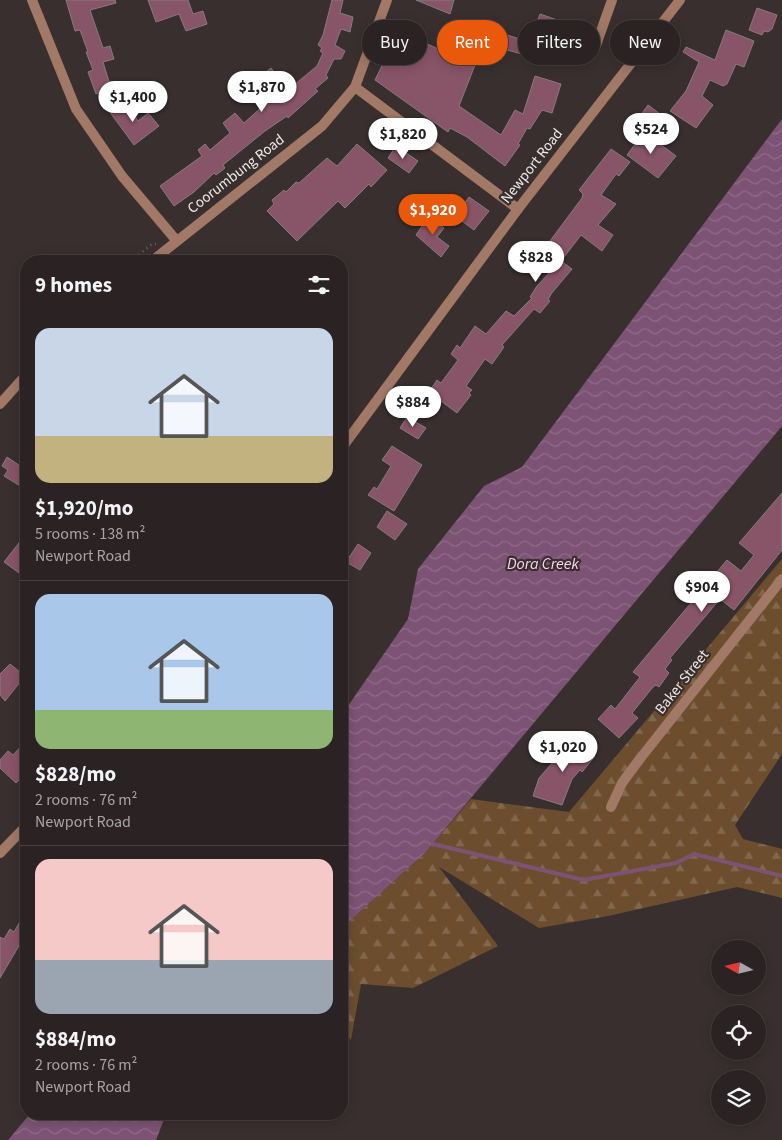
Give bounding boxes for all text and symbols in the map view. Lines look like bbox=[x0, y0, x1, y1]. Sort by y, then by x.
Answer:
chip: Buy bbox=[362, 20, 427, 65]
chip: Rent bbox=[437, 20, 508, 65]
chip: Filters bbox=[518, 20, 600, 65]
chip: New bbox=[610, 20, 680, 65]
pin: $1,870 bbox=[221, 70, 303, 113]
text: $1,870 bbox=[238, 76, 286, 98]
pin: $1,400 bbox=[92, 80, 174, 123]
text: $1,400 bbox=[109, 86, 157, 108]
pin: $524 bbox=[621, 112, 681, 155]
pin: $1,820 bbox=[362, 118, 444, 160]
text: $524 bbox=[634, 118, 668, 140]
text: $1,820 bbox=[379, 123, 427, 145]
street label: Newport Road bbox=[496, 124, 568, 208]
street label: Coorumbung Road bbox=[183, 129, 289, 219]
pin: $1,920 bbox=[392, 194, 474, 236]
text: $1,920 bbox=[409, 199, 457, 221]
pin: $828 bbox=[506, 240, 566, 283]
text: $828 bbox=[519, 246, 553, 268]
text: 9 homes bbox=[35, 270, 112, 300]
icon: filters bbox=[305, 271, 333, 299]
icon: home bbox=[139, 361, 229, 451]
pin: $884 bbox=[383, 386, 443, 428]
text: $884 bbox=[396, 391, 430, 413]
text: $1,920/mo bbox=[35, 493, 134, 523]
text: 5 rooms · 138 m² bbox=[35, 523, 145, 545]
text: Newport Road bbox=[35, 545, 131, 567]
water label: Dora Creek bbox=[507, 553, 579, 575]
pin: $904 bbox=[672, 570, 732, 613]
text: $904 bbox=[685, 576, 719, 598]
icon: home bbox=[139, 626, 229, 716]
street label: Baker Street bbox=[650, 645, 714, 719]
pin: $1,020 bbox=[522, 730, 604, 773]
text: $1,020 bbox=[539, 736, 587, 758]
text: $828/mo bbox=[35, 759, 116, 789]
text: 2 rooms · 76 m² bbox=[35, 789, 137, 811]
text: Newport Road bbox=[35, 811, 131, 833]
icon: home bbox=[139, 891, 229, 981]
north arrow bbox=[711, 940, 766, 995]
map controls bbox=[711, 940, 766, 1125]
button: locate bbox=[711, 1005, 766, 1060]
text: $884/mo bbox=[35, 1024, 116, 1054]
text: 2 rooms · 76 m² bbox=[35, 1054, 137, 1076]
button: layers bbox=[711, 1070, 766, 1125]
text: Newport Road bbox=[35, 1076, 131, 1098]

